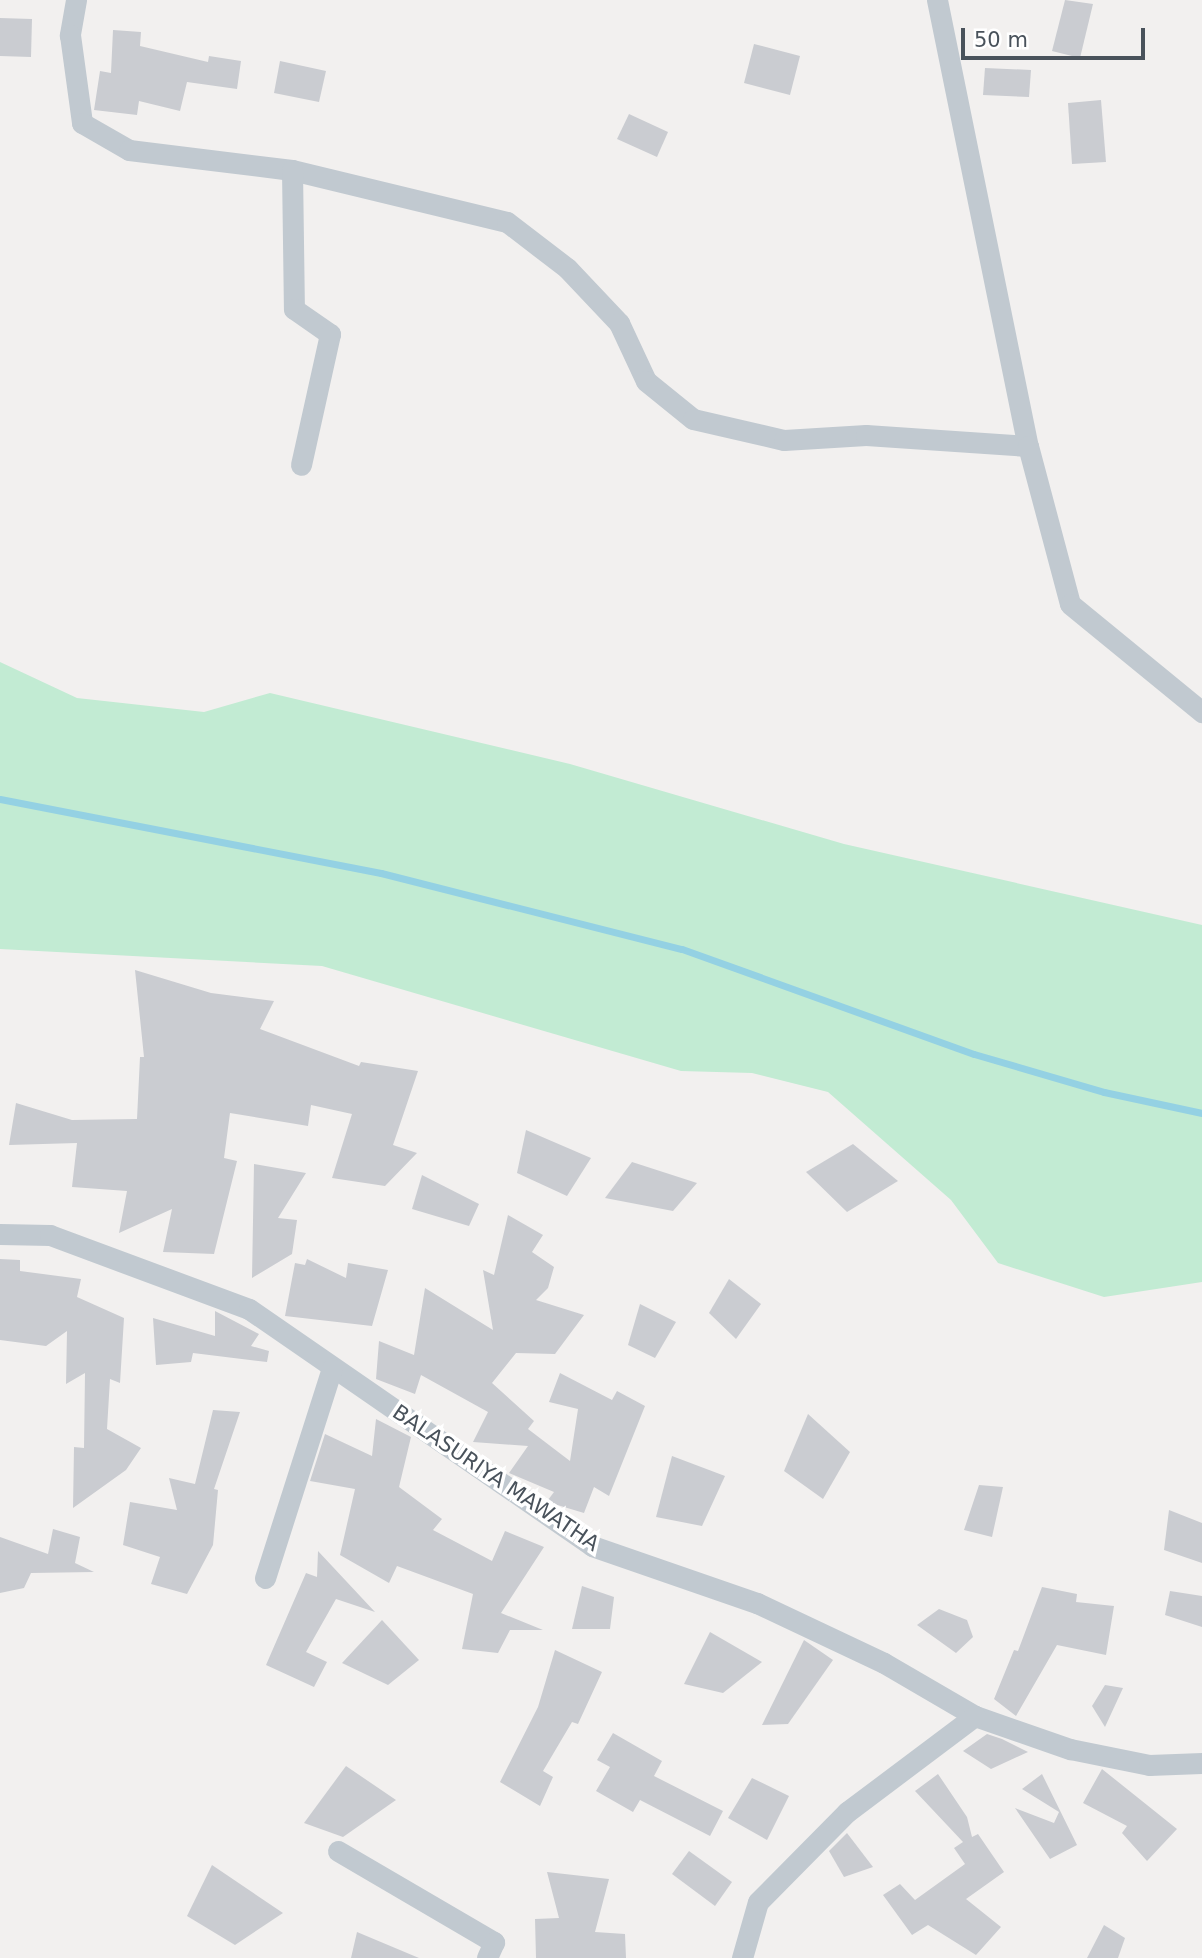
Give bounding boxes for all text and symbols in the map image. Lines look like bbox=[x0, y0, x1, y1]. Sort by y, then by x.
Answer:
scale bar bbox=[964, 14, 1148, 58]
text: 50 m bbox=[974, 28, 1028, 52]
street label: BALASURIYA MAWATHA bbox=[388, 1399, 604, 1557]

